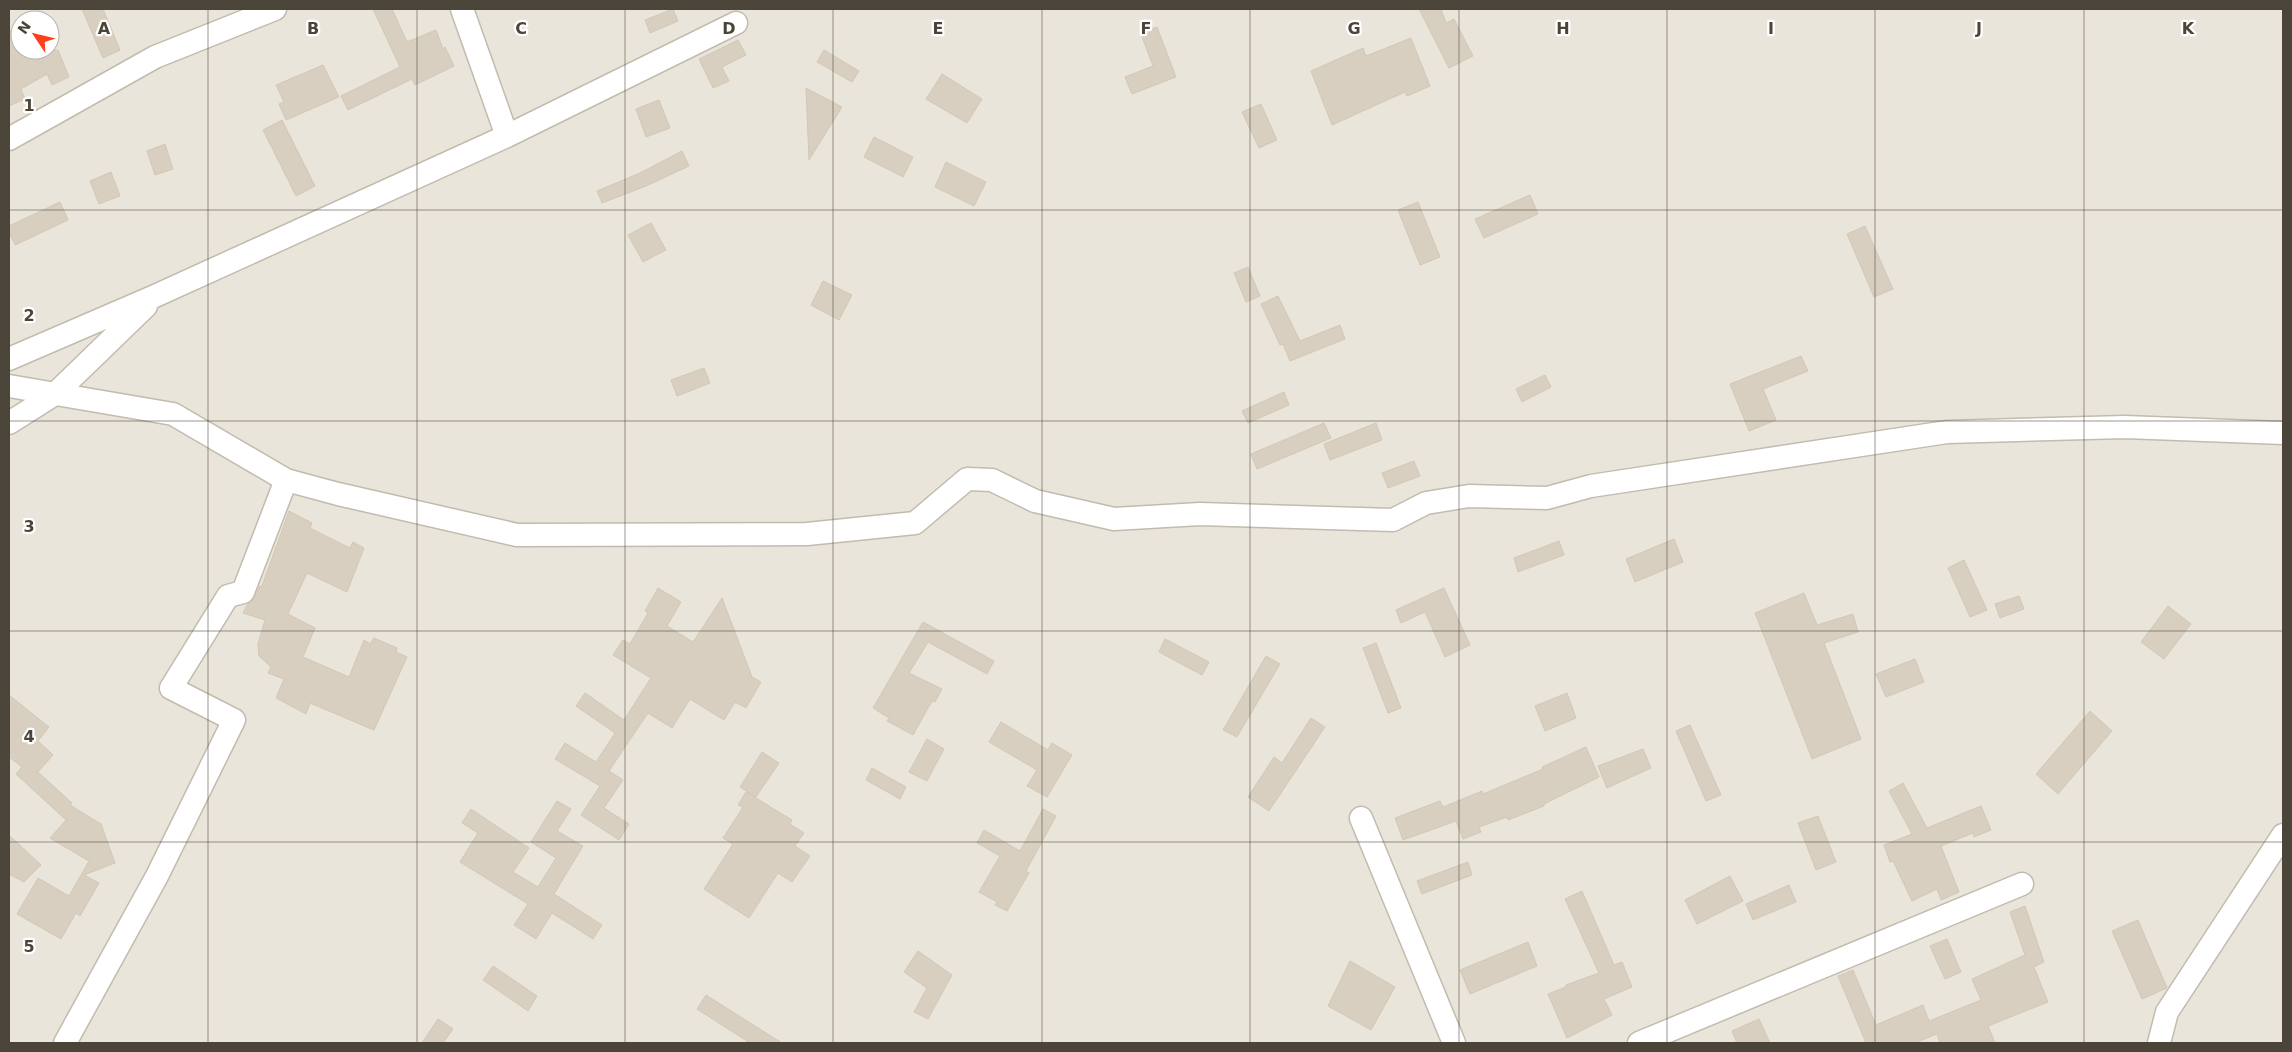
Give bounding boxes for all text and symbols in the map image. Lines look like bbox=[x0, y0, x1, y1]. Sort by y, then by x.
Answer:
north arrow bbox=[10, 10, 60, 60]
text: N bbox=[14, 18, 34, 37]
text: A bbox=[98, 19, 111, 38]
text: B bbox=[307, 19, 319, 38]
text: C bbox=[515, 19, 527, 38]
text: D bbox=[722, 19, 736, 38]
text: E bbox=[933, 19, 943, 38]
text: F bbox=[1141, 19, 1151, 38]
text: G bbox=[1347, 19, 1361, 38]
text: H bbox=[1556, 19, 1570, 38]
text: I bbox=[1768, 19, 1774, 38]
text: J bbox=[1975, 19, 1982, 38]
text: K bbox=[2182, 19, 2195, 38]
text: 1 bbox=[23, 96, 35, 115]
text: 2 bbox=[23, 306, 35, 325]
text: 3 bbox=[23, 517, 35, 536]
text: 4 bbox=[23, 727, 35, 746]
text: 5 bbox=[23, 937, 35, 956]

